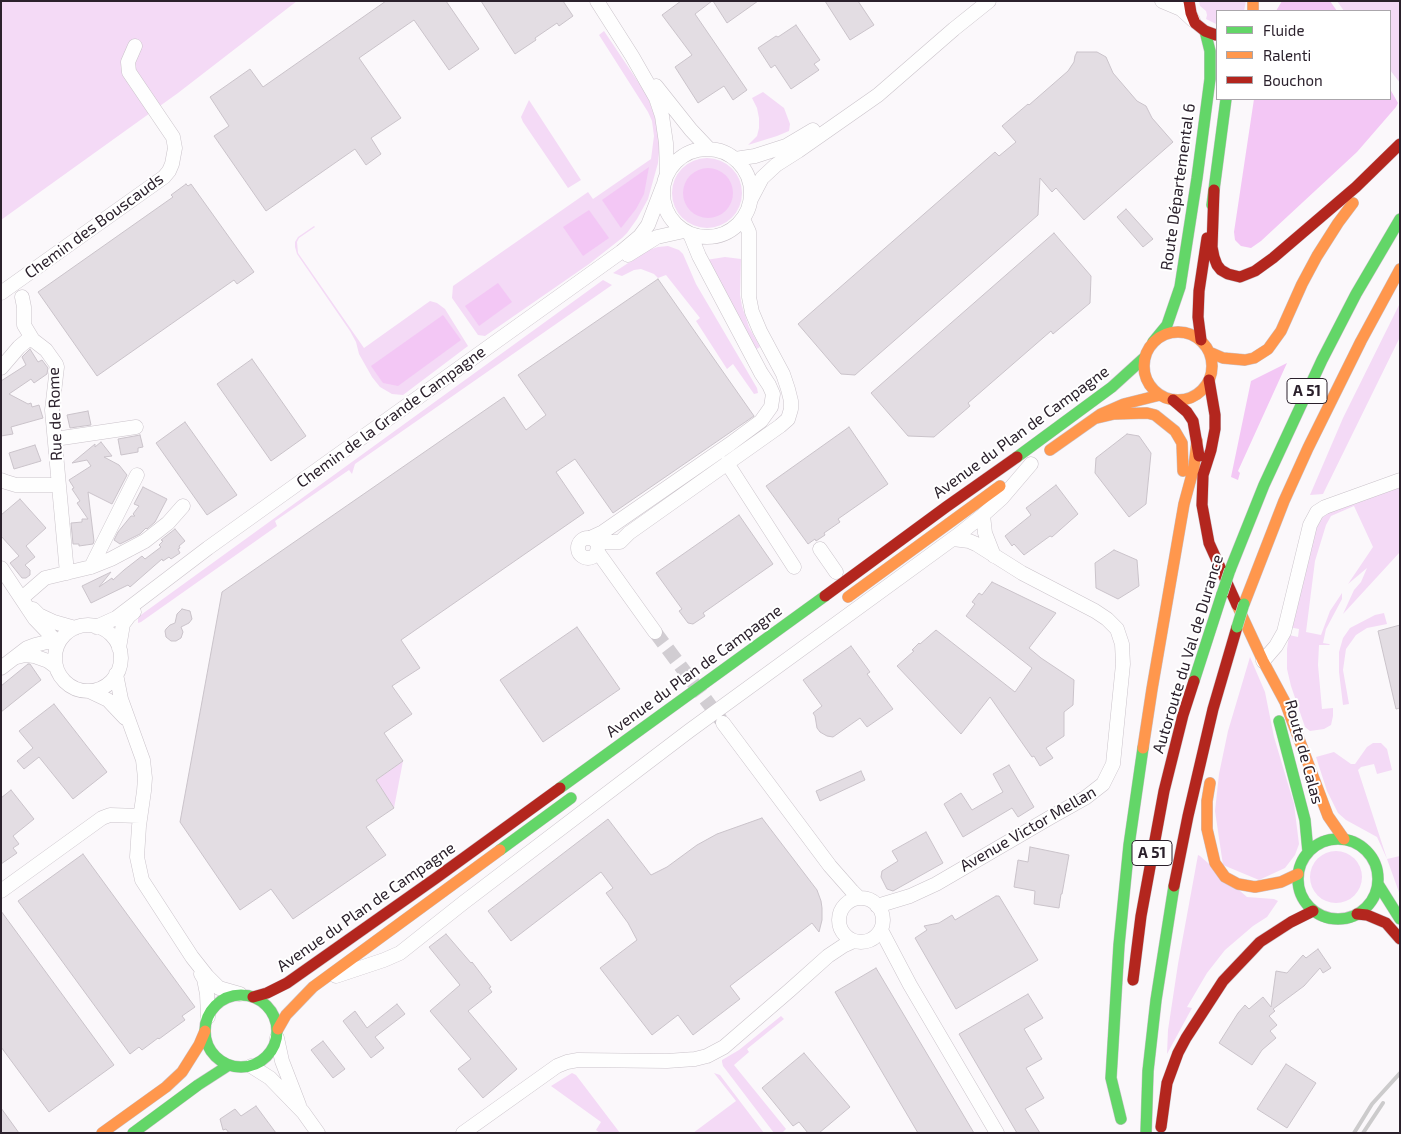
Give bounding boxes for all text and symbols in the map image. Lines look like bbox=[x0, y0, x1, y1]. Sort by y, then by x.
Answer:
legend bbox=[1216, 10, 1391, 100]
text: Fluide bbox=[1263, 21, 1304, 39]
text: Ralenti bbox=[1263, 46, 1311, 64]
text: Bouchon bbox=[1263, 71, 1323, 89]
street label: Route Départemental 6 bbox=[1157, 102, 1199, 272]
street label: Chemin des Bouscauds bbox=[21, 169, 167, 283]
street label: Chemin de la Grande Campagne bbox=[293, 342, 489, 492]
street label: Avenue du Plan de Campagne bbox=[929, 362, 1113, 502]
street label: Rue de Rome bbox=[44, 367, 66, 461]
road number: A 51 bbox=[1287, 378, 1327, 404]
street label: Autoroute du Val de Durance bbox=[1149, 552, 1227, 756]
street label: Avenue du Plan de Campagne bbox=[602, 601, 786, 741]
street label: Route de Calas bbox=[1281, 698, 1327, 806]
street label: Avenue Victor Mellan bbox=[956, 782, 1100, 876]
street label: Avenue du Plan de Campagne bbox=[273, 838, 459, 976]
road number: A 51 bbox=[1132, 840, 1172, 866]

